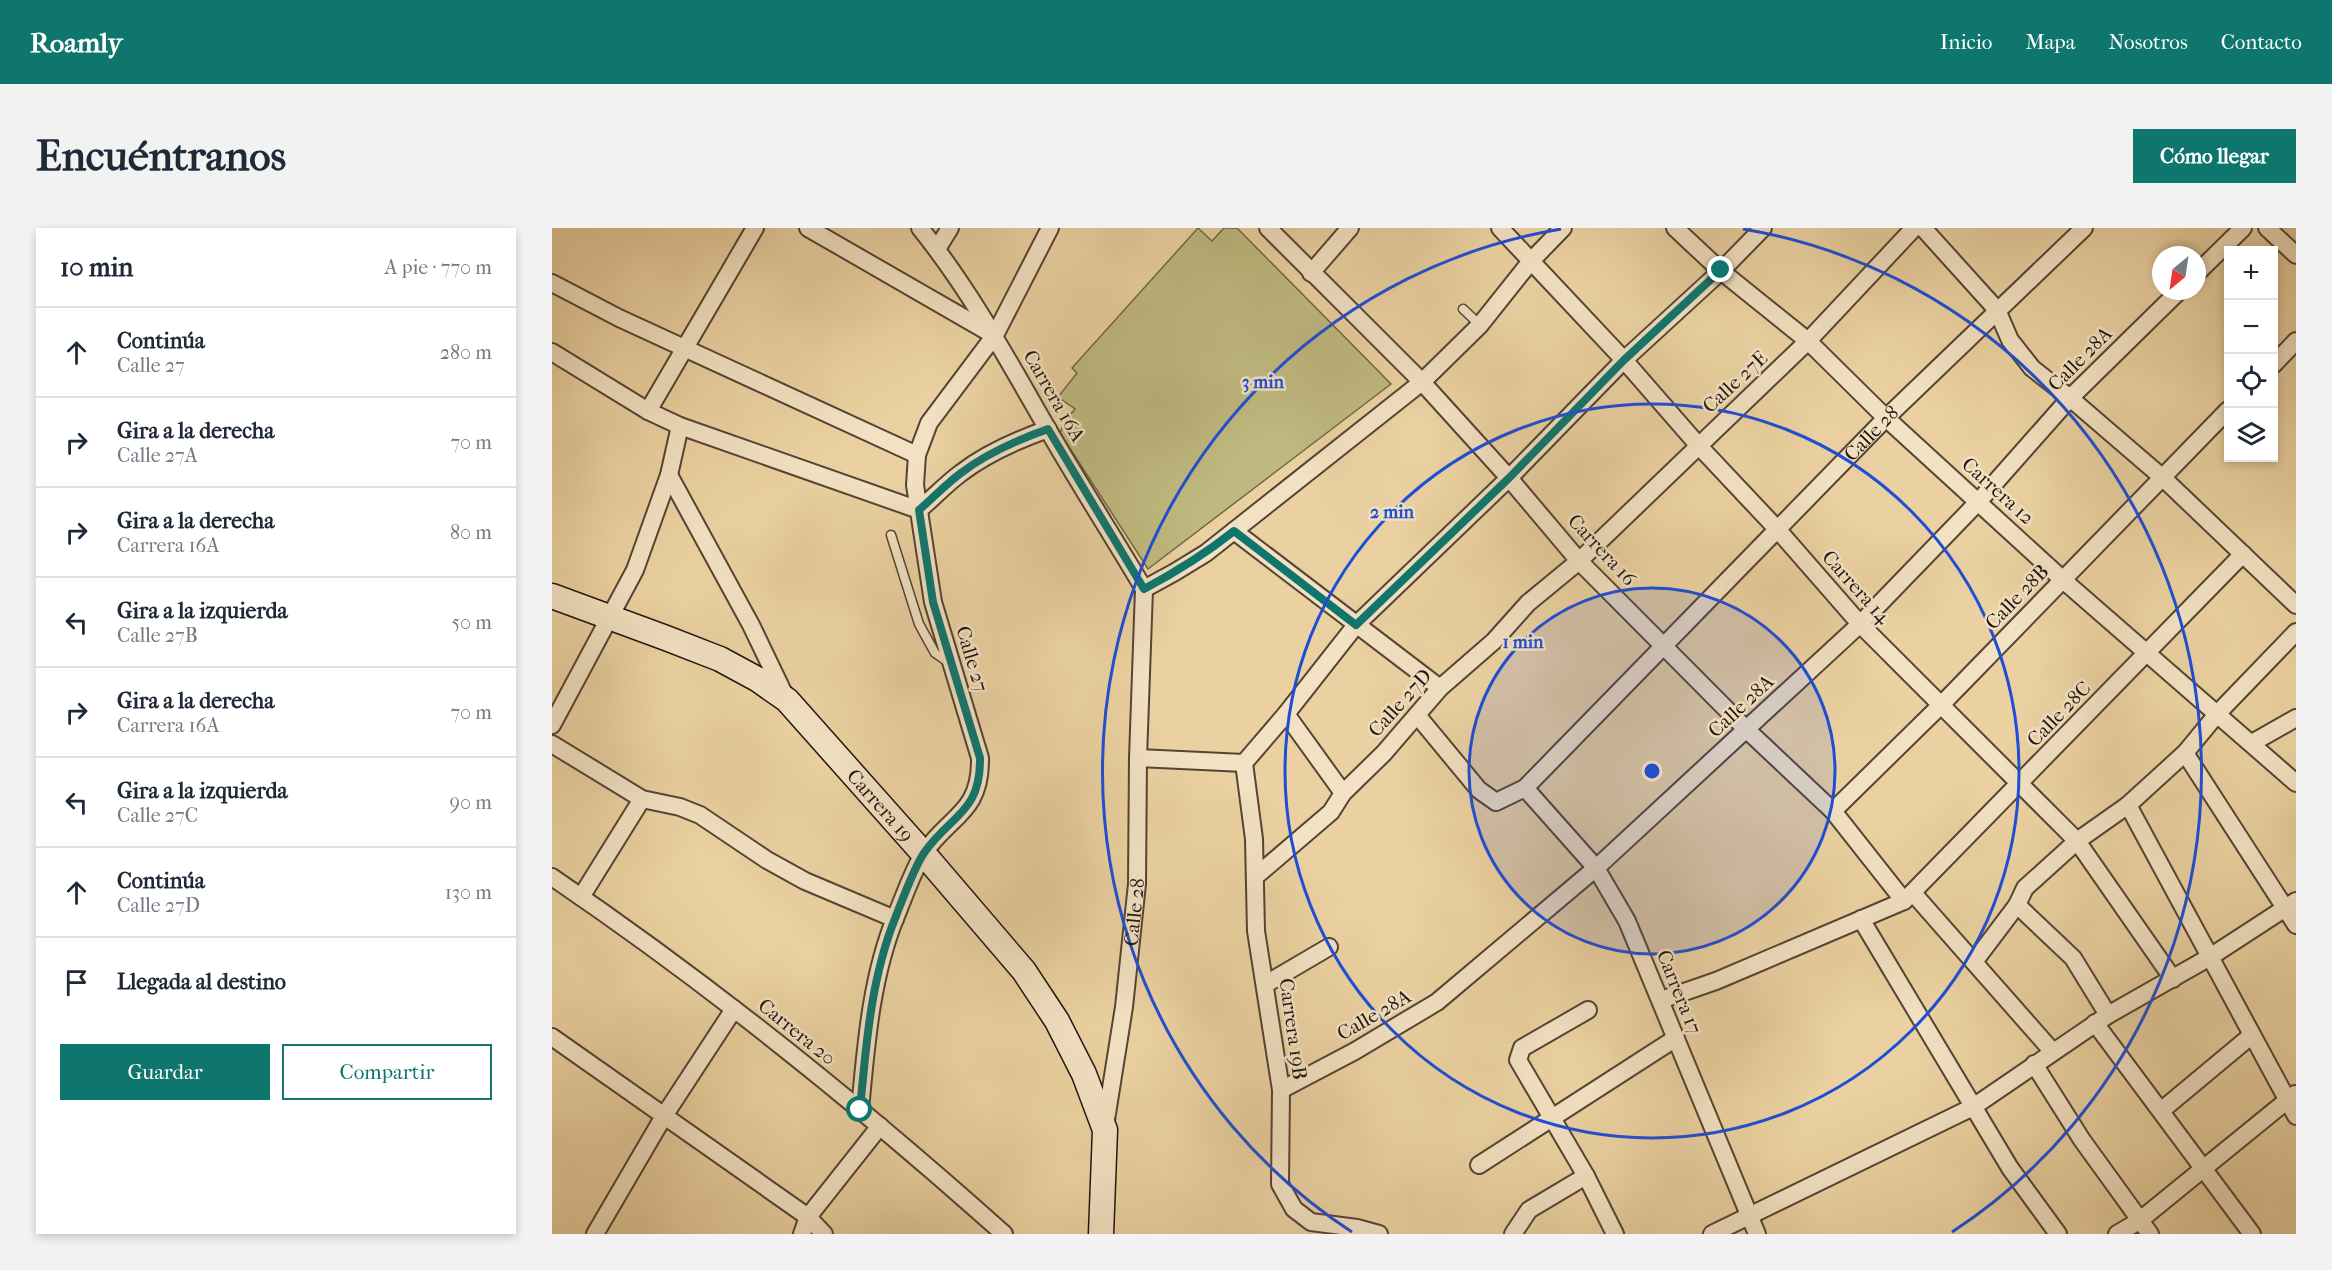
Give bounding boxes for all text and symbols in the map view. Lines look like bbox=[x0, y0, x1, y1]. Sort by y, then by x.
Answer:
text: Roamly bbox=[30, 26, 122, 59]
text: Inicio bbox=[1940, 30, 1992, 54]
text: Mapa bbox=[2025, 30, 2075, 54]
text: Nosotros bbox=[2108, 30, 2188, 54]
text: Contacto bbox=[2221, 30, 2302, 54]
button: Cómo llegar bbox=[2133, 129, 2296, 183]
text: Encuéntranos bbox=[36, 132, 286, 181]
north arrow bbox=[2152, 246, 2206, 300]
map controls bbox=[2224, 246, 2278, 462]
button: + bbox=[2224, 246, 2278, 300]
text: 10 min bbox=[60, 252, 133, 283]
text: A pie · 770 m bbox=[385, 256, 492, 279]
route end bbox=[1707, 256, 1733, 282]
button: − bbox=[2224, 300, 2278, 354]
street label: Calle 28A bbox=[2043, 321, 2118, 396]
text: Continúa bbox=[117, 328, 205, 354]
icon: ahead bbox=[60, 336, 93, 369]
text: 280 m bbox=[440, 341, 492, 364]
street label: Carrera 16A bbox=[1018, 346, 1090, 447]
street label: Calle 27E bbox=[1698, 346, 1772, 418]
text: Calle 27 bbox=[117, 354, 185, 377]
button: locate bbox=[2224, 354, 2278, 408]
text: 3 min bbox=[1242, 372, 1285, 393]
street label: Calle 28 bbox=[1839, 401, 1903, 466]
button: layers bbox=[2224, 408, 2278, 462]
text: Gira a la derecha bbox=[117, 418, 274, 444]
icon: right bbox=[60, 426, 93, 459]
text: 70 m bbox=[450, 431, 492, 454]
text: Calle 27A bbox=[117, 444, 198, 467]
street label: Carrera 12 bbox=[1957, 453, 2039, 529]
text: 2 min bbox=[1370, 502, 1414, 523]
text: Gira a la derecha bbox=[117, 508, 274, 534]
street label: Carrera 16 bbox=[1563, 509, 1641, 591]
icon: right bbox=[60, 516, 93, 549]
text: 80 m bbox=[450, 521, 492, 544]
text: Carrera 16A bbox=[117, 534, 219, 557]
street label: Carrera 14 bbox=[1817, 546, 1896, 629]
street label: Calle 28B bbox=[1981, 560, 2053, 634]
text: Gira a la izquierda bbox=[117, 598, 288, 624]
icon: left bbox=[60, 606, 93, 639]
text: 50 m bbox=[451, 611, 492, 634]
street label: Calle 27 bbox=[951, 623, 993, 695]
text: Calle 27B bbox=[117, 624, 198, 647]
text: 1 min bbox=[1502, 632, 1544, 653]
street label: Calle 27D bbox=[1364, 664, 1436, 742]
street label: Calle 28A bbox=[1703, 669, 1779, 742]
street label: Calle 28C bbox=[2022, 677, 2096, 751]
text: Gira a la derecha bbox=[117, 688, 274, 714]
icon: right bbox=[60, 696, 93, 729]
text: 70 m bbox=[450, 701, 492, 724]
text: Carrera 16A bbox=[117, 714, 219, 737]
centre of rings bbox=[1642, 761, 1662, 781]
street label: Carrera 19 bbox=[842, 764, 919, 846]
text: Gira a la izquierda bbox=[117, 778, 288, 804]
icon: left bbox=[60, 786, 93, 819]
text: 90 m bbox=[450, 791, 492, 814]
text: Calle 27C bbox=[117, 804, 198, 827]
text: Continúa bbox=[117, 868, 205, 894]
icon: ahead bbox=[60, 876, 93, 909]
street label: Calle 28 bbox=[1119, 878, 1149, 947]
text: 130 m bbox=[445, 881, 492, 904]
text: Calle 27D bbox=[117, 894, 200, 917]
street label: Carrera 17 bbox=[1652, 947, 1706, 1038]
icon: arrive bbox=[60, 966, 93, 999]
text: Llegada al destino bbox=[117, 969, 286, 995]
street label: Carrera 19B bbox=[1275, 977, 1311, 1081]
street label: Calle 28A bbox=[1333, 984, 1416, 1045]
street label: Carrera 20 bbox=[754, 994, 840, 1070]
button: Guardar bbox=[60, 1044, 270, 1100]
button: Compartir bbox=[282, 1044, 492, 1100]
route start bbox=[846, 1096, 872, 1122]

